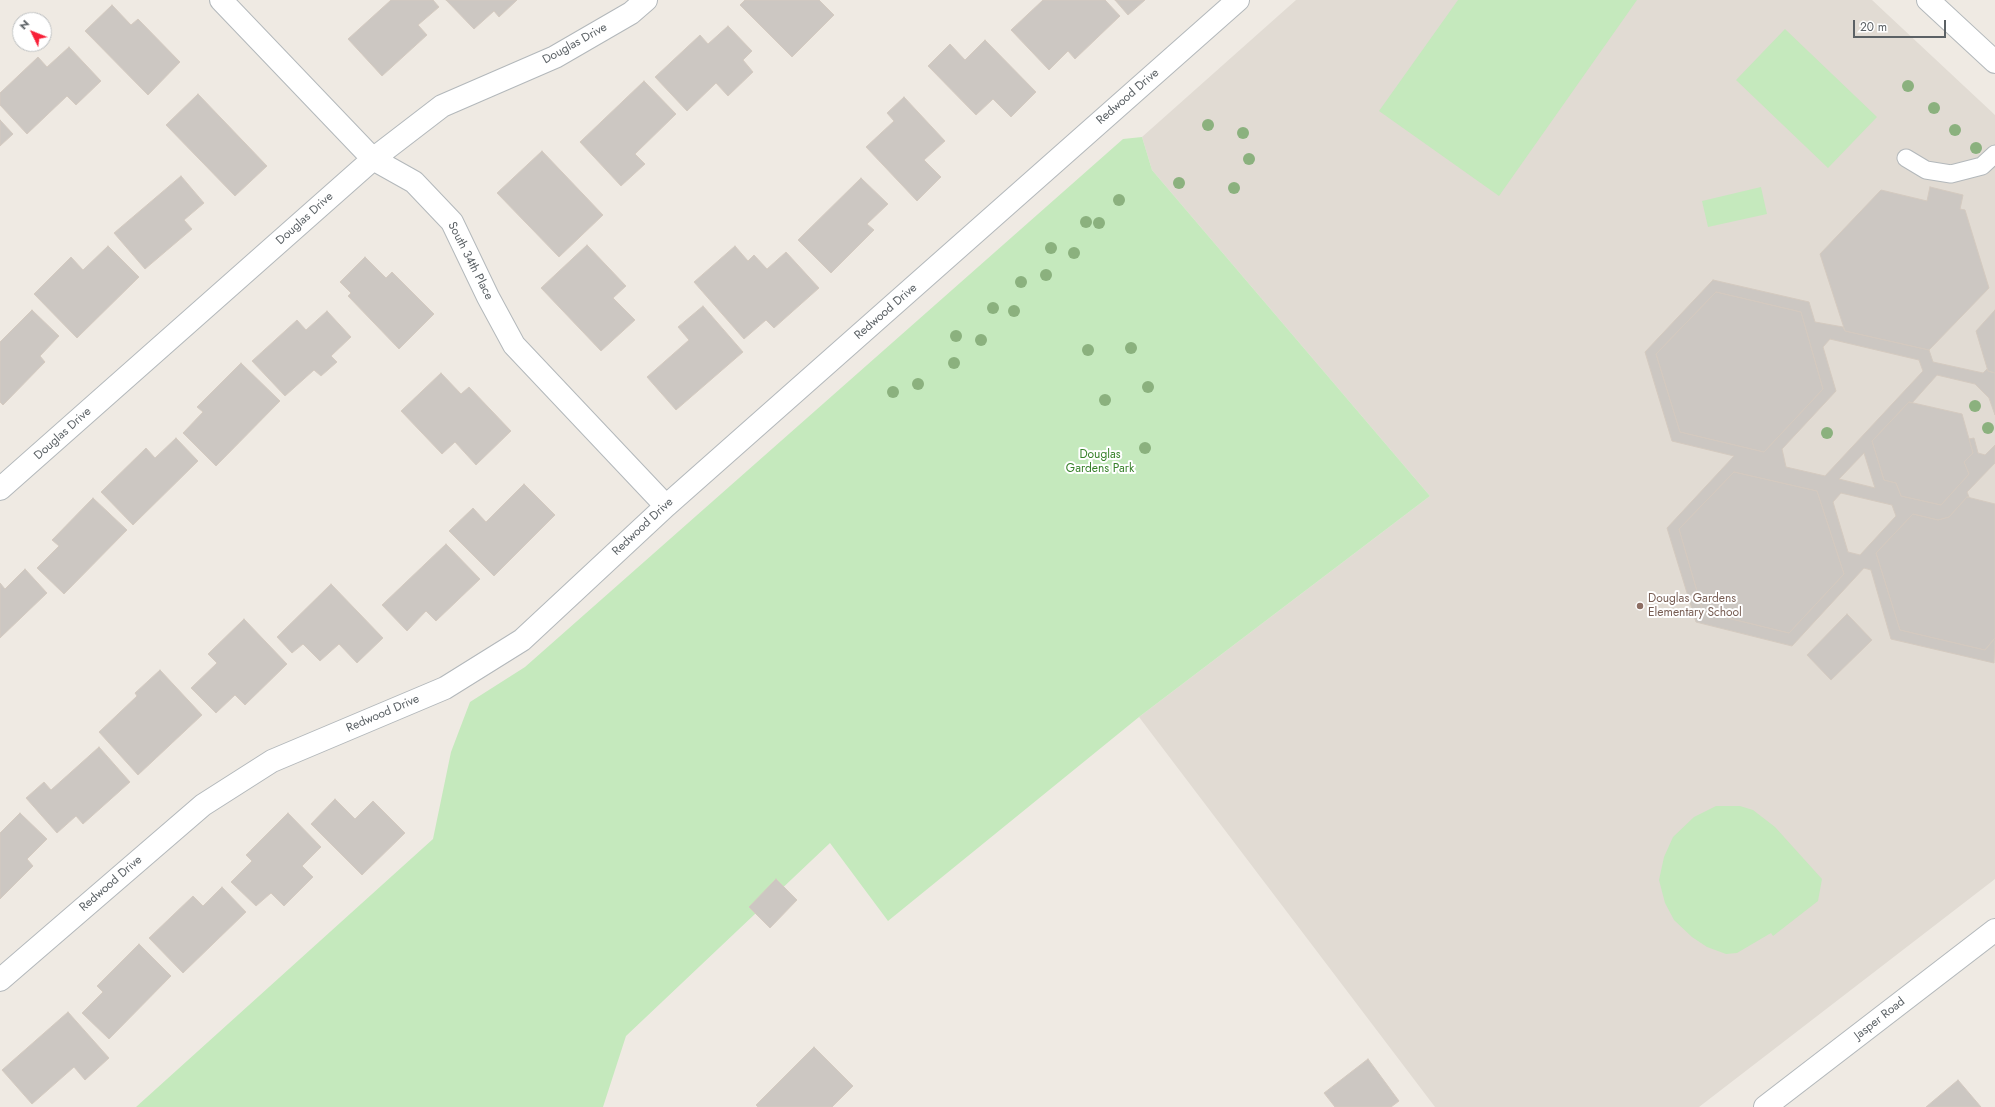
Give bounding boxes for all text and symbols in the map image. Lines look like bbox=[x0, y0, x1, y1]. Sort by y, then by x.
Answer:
north arrow bbox=[12, 12, 52, 52]
scale bar bbox=[1855, 12, 1948, 38]
text: N bbox=[15, 16, 33, 33]
text: 20 m bbox=[1860, 18, 1887, 36]
street label: Douglas Drive bbox=[540, 20, 610, 68]
street label: Redwood Drive bbox=[1094, 66, 1162, 128]
street label: Douglas Drive bbox=[274, 190, 336, 248]
street label: South 34th Place bbox=[444, 220, 496, 302]
street label: Redwood Drive bbox=[852, 281, 920, 343]
street label: Douglas Drive bbox=[32, 405, 94, 463]
park label: Douglas Gardens Park bbox=[1066, 448, 1134, 476]
street label: Redwood Drive bbox=[610, 495, 676, 559]
place label: Douglas Gardens Elementary School bbox=[1648, 592, 1742, 620]
marker: Douglas Gardens Elementary School bbox=[1635, 601, 1645, 611]
street label: Redwood Drive bbox=[344, 692, 422, 736]
street label: Redwood Drive bbox=[77, 853, 145, 915]
street label: Jasper Road bbox=[1852, 995, 1908, 1043]

